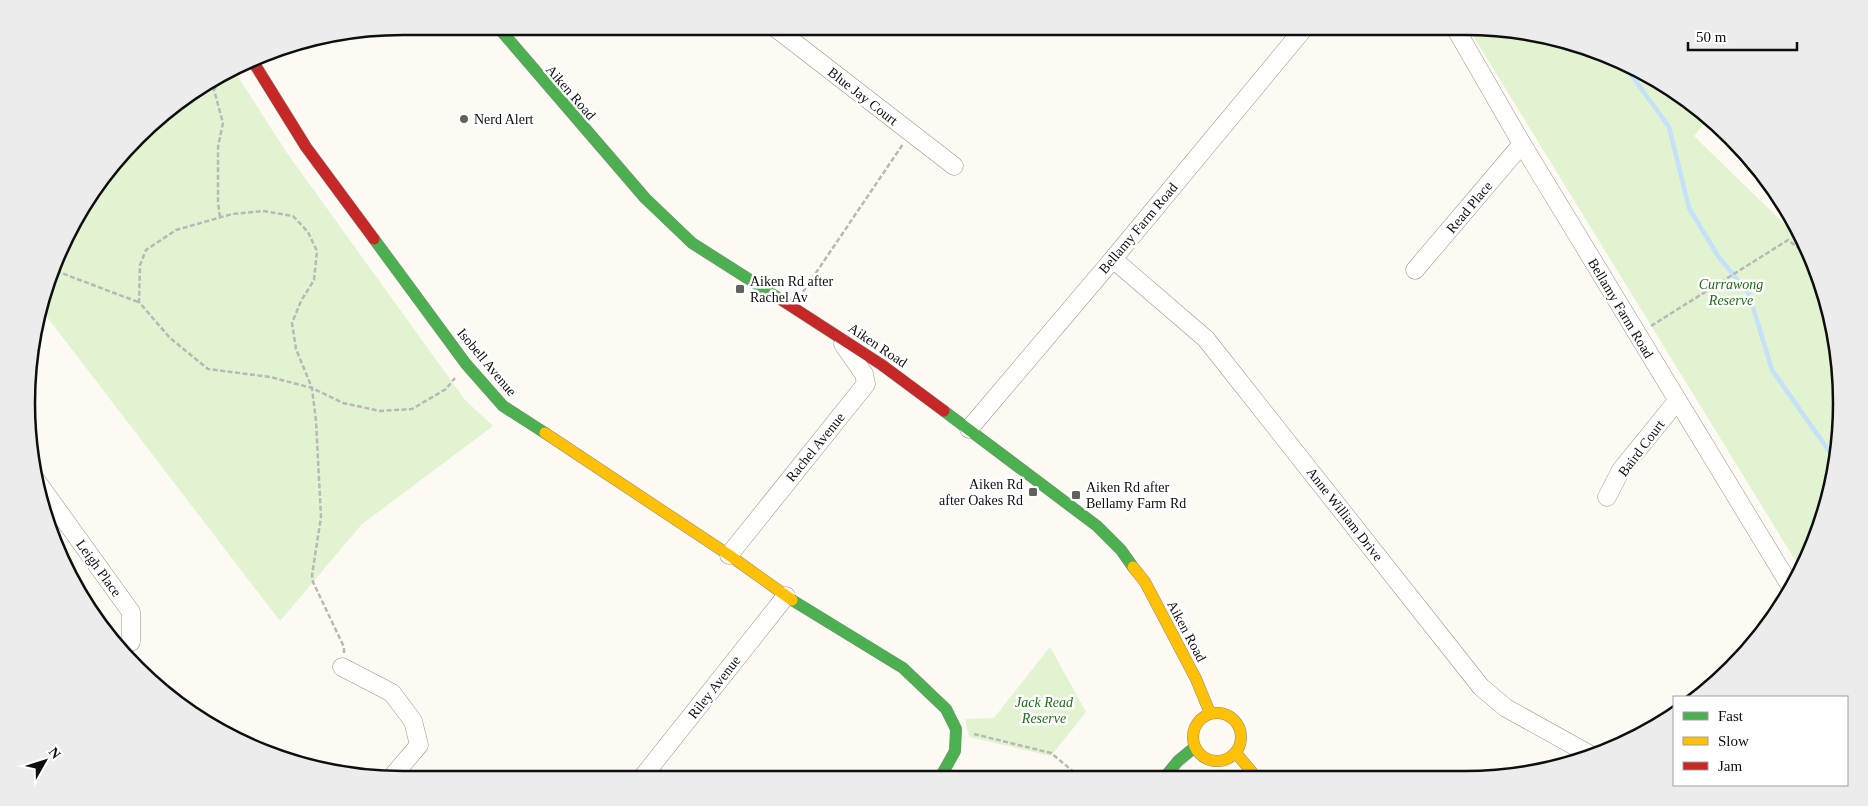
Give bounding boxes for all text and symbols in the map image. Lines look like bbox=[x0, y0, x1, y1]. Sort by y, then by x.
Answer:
scale bar bbox=[1688, 20, 1797, 52]
text: 50 m bbox=[1696, 29, 1727, 45]
street label: Aiken Road bbox=[543, 62, 598, 123]
street label: Blue Jay Court bbox=[825, 65, 900, 128]
place label: Nerd Alert bbox=[474, 112, 534, 127]
marker: Nerd Alert bbox=[458, 113, 470, 125]
street label: Read Place bbox=[1444, 179, 1495, 236]
street label: Bellamy Farm Road bbox=[1096, 180, 1181, 277]
street label: Bellamy Farm Road bbox=[1585, 256, 1656, 361]
place label: Aiken Rd after Rachel Av bbox=[750, 274, 834, 305]
park label: Currawong Reserve bbox=[1699, 277, 1763, 308]
marker: Aiken Rd after Rachel Av bbox=[734, 283, 746, 295]
street label: Aiken Road bbox=[846, 320, 910, 370]
street label: Isobell Avenue bbox=[454, 326, 519, 399]
street label: Rachel Avenue bbox=[783, 410, 848, 485]
street label: Baird Court bbox=[1615, 417, 1667, 479]
street label: Anne William Drive bbox=[1304, 465, 1386, 564]
place label: Aiken Rd after Oakes Rd bbox=[939, 477, 1023, 508]
place label: Aiken Rd after Bellamy Farm Rd bbox=[1086, 480, 1186, 511]
marker: Aiken Rd after Oakes Rd bbox=[1027, 486, 1039, 498]
marker: Aiken Rd after Bellamy Farm Rd bbox=[1070, 489, 1082, 501]
street label: Leigh Place bbox=[73, 537, 124, 600]
street label: Aiken Road bbox=[1164, 598, 1209, 664]
street label: Riley Avenue bbox=[685, 653, 744, 722]
park label: Jack Read Reserve bbox=[1015, 695, 1074, 726]
legend bbox=[1673, 696, 1848, 786]
text: Fast bbox=[1718, 708, 1744, 724]
text: Slow bbox=[1718, 733, 1749, 749]
north arrow bbox=[20, 736, 70, 786]
text: N bbox=[46, 744, 64, 762]
text: Jam bbox=[1718, 758, 1742, 774]

